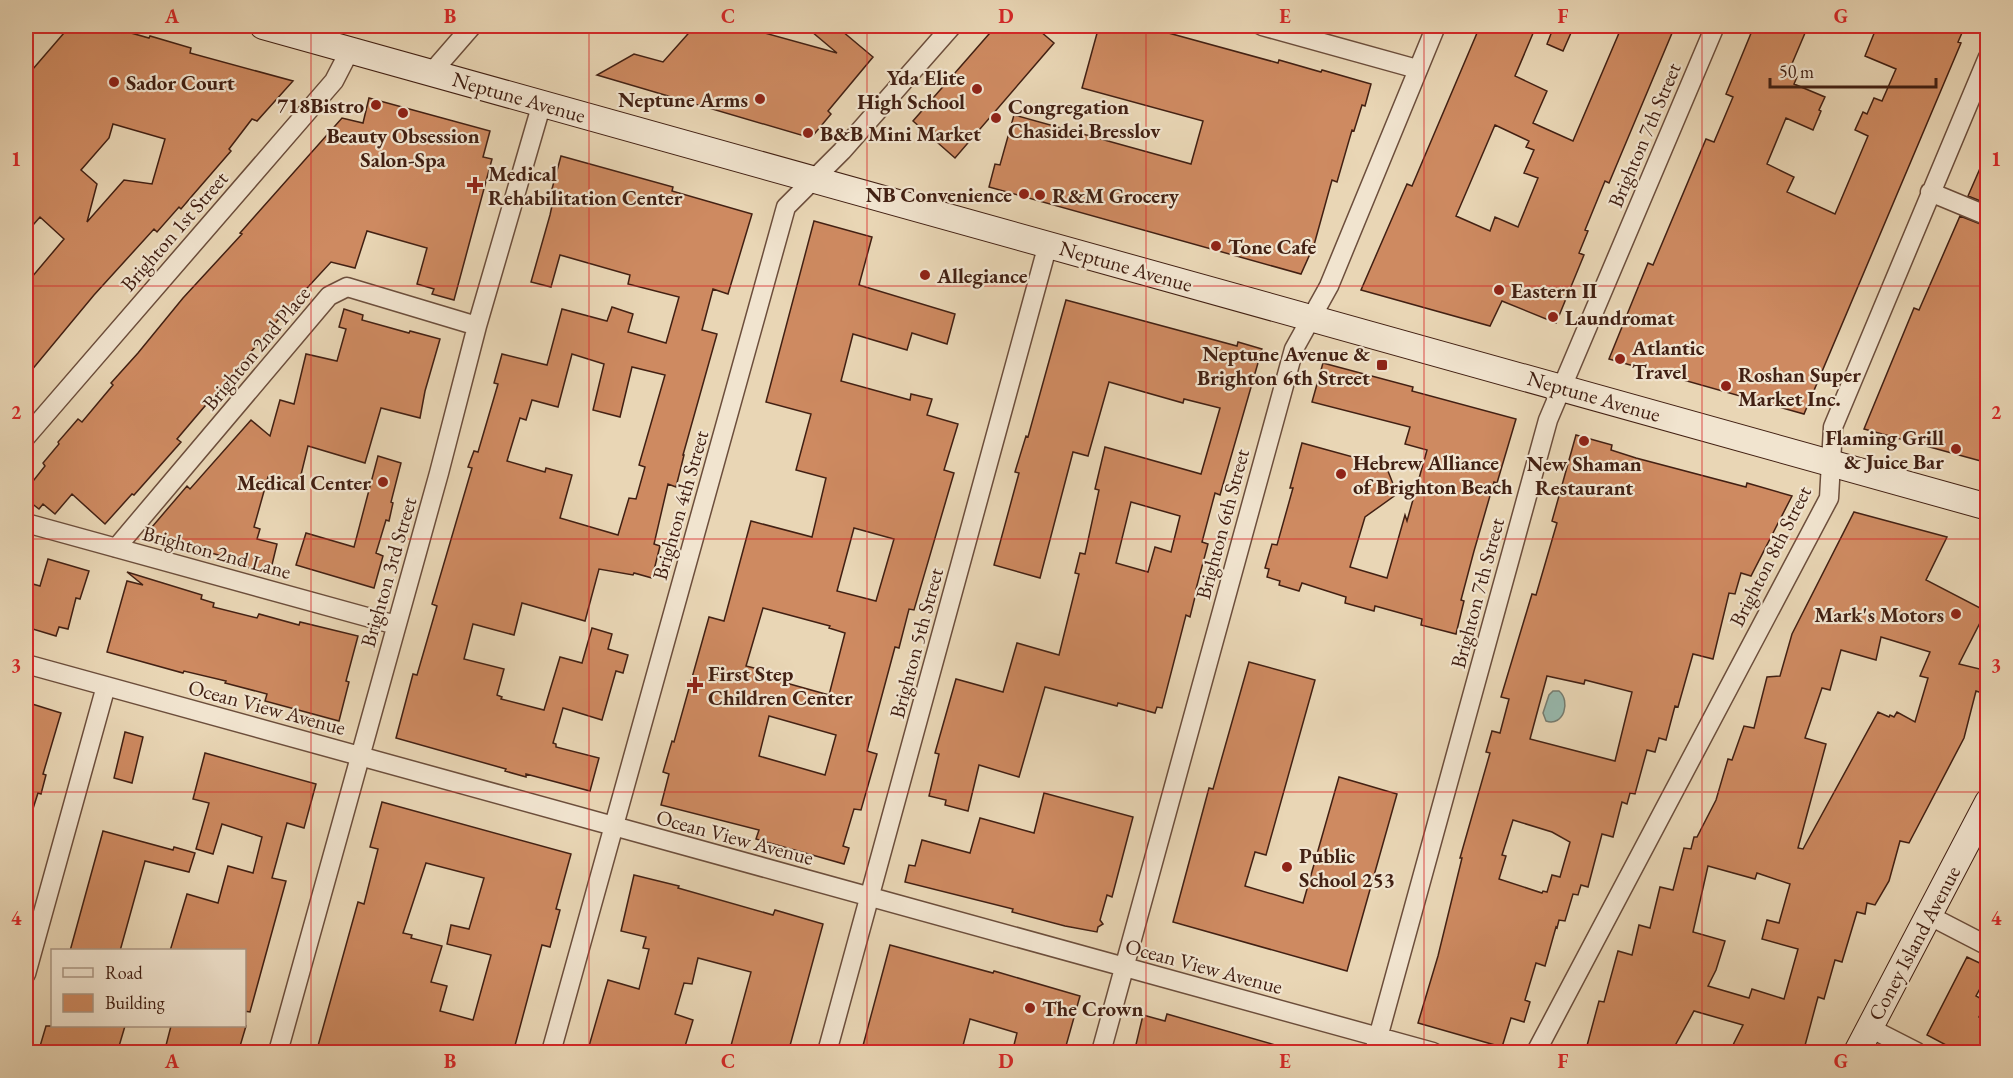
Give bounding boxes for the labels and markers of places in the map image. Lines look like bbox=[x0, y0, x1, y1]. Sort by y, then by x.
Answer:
place label: Yda Elite High School bbox=[857, 64, 965, 115]
place label: Sador Court bbox=[126, 69, 235, 96]
marker: Sador Court bbox=[107, 75, 121, 89]
marker: Yda Elite High School bbox=[970, 82, 984, 96]
place label: Neptune Arms bbox=[618, 86, 748, 113]
place label: 718Bistro bbox=[277, 92, 364, 119]
marker: Neptune Arms bbox=[753, 92, 767, 106]
place label: Congregation Chasidei Bresslov bbox=[1008, 93, 1161, 144]
marker: 718Bistro bbox=[369, 98, 383, 112]
marker: Beauty Obsession Salon-Spa bbox=[396, 106, 410, 120]
marker: Congregation Chasidei Bresslov bbox=[989, 111, 1003, 125]
place label: B&B Mini Market bbox=[820, 120, 981, 147]
place label: Beauty Obsession Salon-Spa bbox=[326, 122, 480, 173]
marker: B&B Mini Market bbox=[801, 126, 815, 140]
place label: Medical Rehabilitation Center bbox=[488, 160, 683, 211]
marker: Medical Rehabilitation Center bbox=[466, 176, 484, 194]
place label: NB Convenience bbox=[865, 181, 1012, 208]
place label: R&M Grocery bbox=[1052, 182, 1180, 209]
marker: NB Convenience bbox=[1017, 187, 1031, 201]
marker: R&M Grocery bbox=[1033, 188, 1047, 202]
place label: Tone Cafe bbox=[1228, 233, 1317, 260]
marker: Tone Cafe bbox=[1209, 239, 1223, 253]
place label: Allegiance bbox=[936, 262, 1028, 289]
marker: Allegiance bbox=[918, 268, 932, 282]
place label: Eastern II bbox=[1511, 277, 1598, 304]
marker: Eastern II bbox=[1492, 283, 1506, 297]
place label: Laundromat bbox=[1565, 304, 1675, 331]
marker: Laundromat bbox=[1546, 310, 1560, 324]
place label: Atlantic Travel bbox=[1631, 334, 1705, 385]
place label: Neptune Avenue & Brighton 6th Street bbox=[1197, 340, 1370, 391]
marker: Atlantic Travel bbox=[1613, 352, 1627, 366]
marker: Neptune Avenue & Brighton 6th Street bbox=[1375, 358, 1389, 372]
place label: Roshan Super Market Inc. bbox=[1738, 361, 1861, 412]
marker: Roshan Super Market Inc. bbox=[1719, 379, 1733, 393]
place label: Flaming Grill & Juice Bar bbox=[1825, 424, 1944, 475]
marker: New Shaman Restaurant bbox=[1577, 434, 1591, 448]
marker: Flaming Grill & Juice Bar bbox=[1949, 442, 1963, 456]
place label: Hebrew Alliance of Brighton Beach bbox=[1353, 449, 1513, 500]
place label: New Shaman Restaurant bbox=[1526, 450, 1642, 501]
marker: Hebrew Alliance of Brighton Beach bbox=[1334, 467, 1348, 481]
place label: Medical Center bbox=[237, 469, 371, 496]
marker: Medical Center bbox=[376, 475, 390, 489]
place label: Mark's Motors bbox=[1814, 601, 1944, 628]
marker: Mark's Motors bbox=[1949, 607, 1963, 621]
place label: First Step Children Center bbox=[708, 660, 853, 711]
marker: First Step Children Center bbox=[686, 676, 704, 694]
place label: Public School 253 bbox=[1299, 842, 1395, 893]
marker: Public School 253 bbox=[1280, 860, 1294, 874]
place label: The Crown bbox=[1042, 995, 1143, 1022]
marker: The Crown bbox=[1023, 1001, 1037, 1015]

